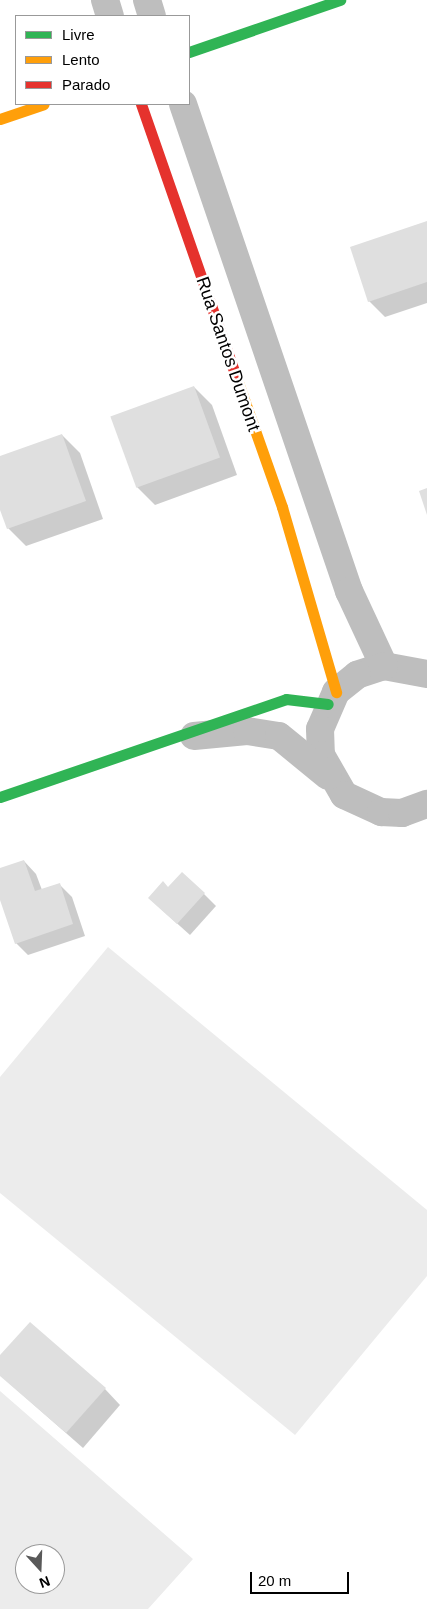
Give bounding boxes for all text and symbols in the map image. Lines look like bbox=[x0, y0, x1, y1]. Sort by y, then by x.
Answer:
legend bbox=[15, 15, 190, 105]
text: Livre bbox=[62, 26, 95, 43]
text: Lento bbox=[62, 51, 100, 68]
text: Parado bbox=[62, 76, 110, 93]
street label: Rua Santos Dumont bbox=[191, 274, 265, 434]
north arrow bbox=[15, 1544, 65, 1594]
scale bar bbox=[252, 1562, 351, 1594]
text: 20 m bbox=[258, 1572, 291, 1589]
text: N bbox=[37, 1573, 52, 1591]

